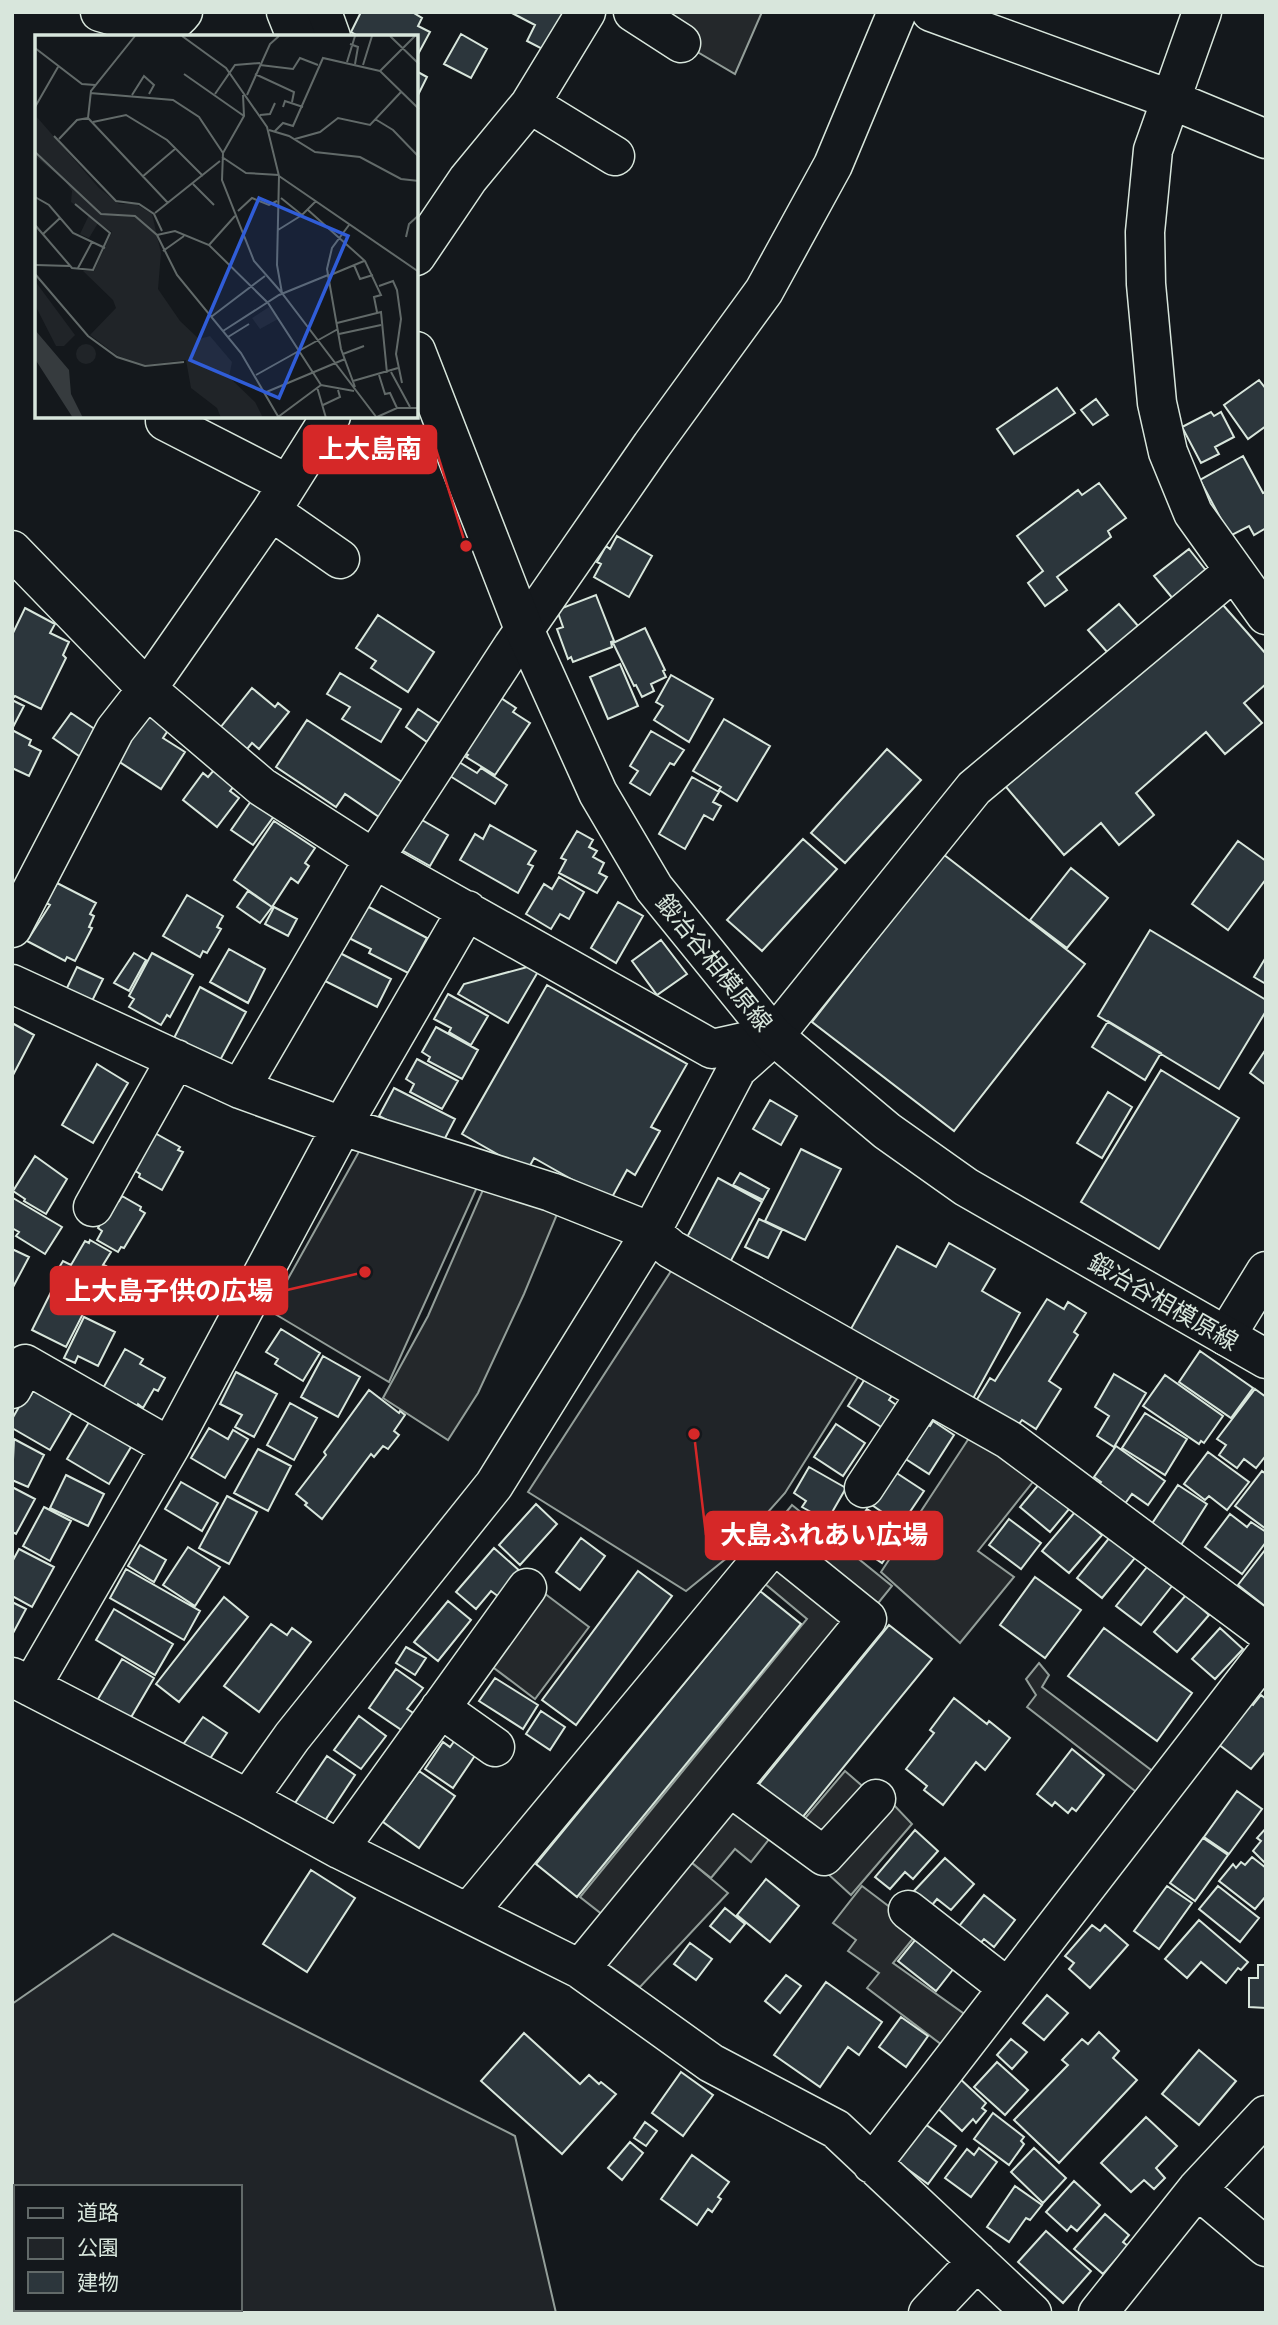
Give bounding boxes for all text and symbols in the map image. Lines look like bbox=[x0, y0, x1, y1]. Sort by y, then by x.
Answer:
inset map bbox=[35, 35, 418, 418]
callout: 上大島南 bbox=[304, 426, 436, 473]
text: 上大島南 bbox=[318, 430, 422, 466]
street label: 鍛冶谷相模原線 bbox=[649, 886, 781, 1038]
street label: 鍛冶谷相模原線 bbox=[1083, 1245, 1245, 1357]
callout: 上大島子供の広場 bbox=[51, 1267, 287, 1314]
text: 上大島子供の広場 bbox=[65, 1272, 273, 1308]
callout: 大島ふれあい広場 bbox=[706, 1512, 942, 1559]
text: 大島ふれあい広場 bbox=[720, 1516, 928, 1552]
legend bbox=[14, 2185, 242, 2311]
text: 道路 bbox=[77, 2198, 119, 2226]
text: 公園 bbox=[77, 2233, 119, 2261]
text: 建物 bbox=[77, 2268, 119, 2296]

